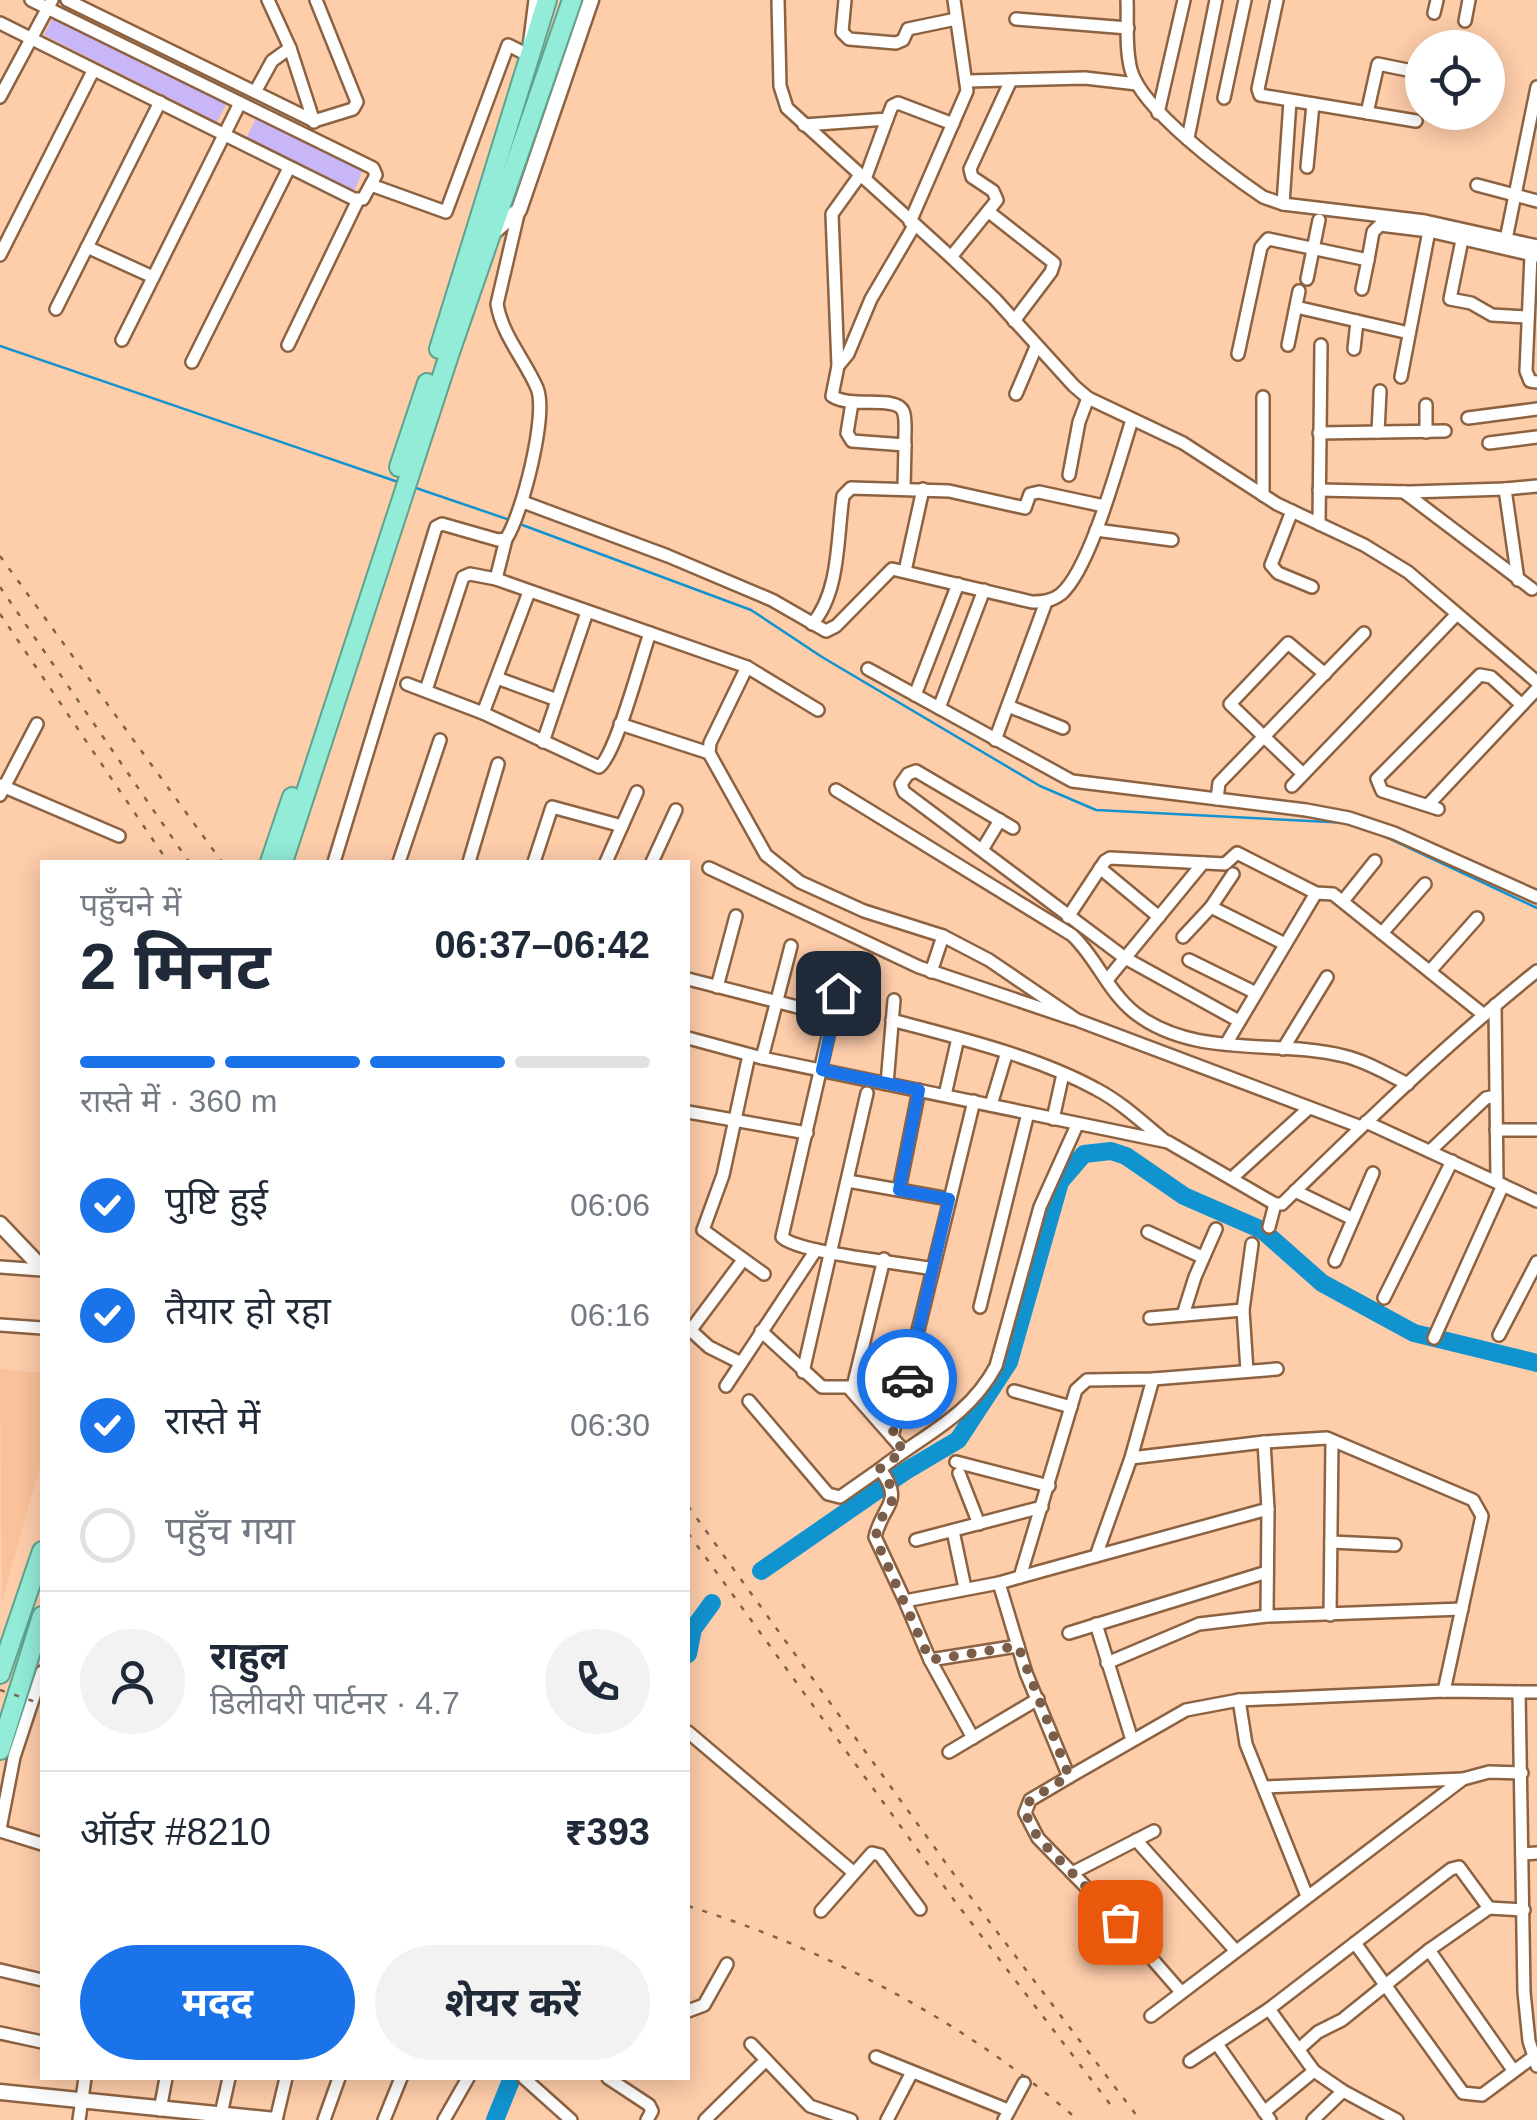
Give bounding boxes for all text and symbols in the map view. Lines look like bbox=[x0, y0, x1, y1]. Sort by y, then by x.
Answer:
map controls bbox=[1405, 30, 1505, 130]
button: locate bbox=[1405, 30, 1505, 130]
text: पहुँचने में bbox=[80, 887, 181, 923]
text: 06:37–06:42 bbox=[434, 924, 650, 966]
text: 2 मिनट bbox=[80, 930, 271, 1003]
pin bbox=[796, 951, 881, 1036]
icon: home bbox=[811, 966, 866, 1021]
text: रास्ते में · 360 m bbox=[80, 1083, 277, 1119]
icon: check bbox=[80, 1178, 135, 1233]
text: पुष्टि हुई bbox=[165, 1180, 268, 1222]
text: 06:06 bbox=[570, 1187, 650, 1223]
icon: check bbox=[80, 1288, 135, 1343]
text: तैयार हो रहा bbox=[165, 1290, 331, 1332]
text: 06:16 bbox=[570, 1297, 650, 1333]
courier bbox=[857, 1329, 957, 1429]
icon: car bbox=[880, 1352, 935, 1407]
icon: check bbox=[80, 1398, 135, 1453]
text: रास्ते में bbox=[165, 1400, 260, 1442]
text: 06:30 bbox=[570, 1407, 650, 1443]
text: पहुँच गया bbox=[165, 1510, 295, 1552]
button: person bbox=[80, 1629, 185, 1734]
button: phone bbox=[545, 1629, 650, 1734]
text: राहुल bbox=[210, 1635, 287, 1677]
text: डिलीवरी पार्टनर · 4.7 bbox=[210, 1685, 460, 1721]
text: ऑर्डर #8210 bbox=[80, 1811, 271, 1853]
text: ₹393 bbox=[565, 1811, 650, 1853]
pin bbox=[1078, 1880, 1163, 1965]
icon: bag bbox=[1093, 1895, 1148, 1950]
button: मदद bbox=[80, 1945, 355, 2060]
button: शेयर करें bbox=[375, 1945, 650, 2060]

